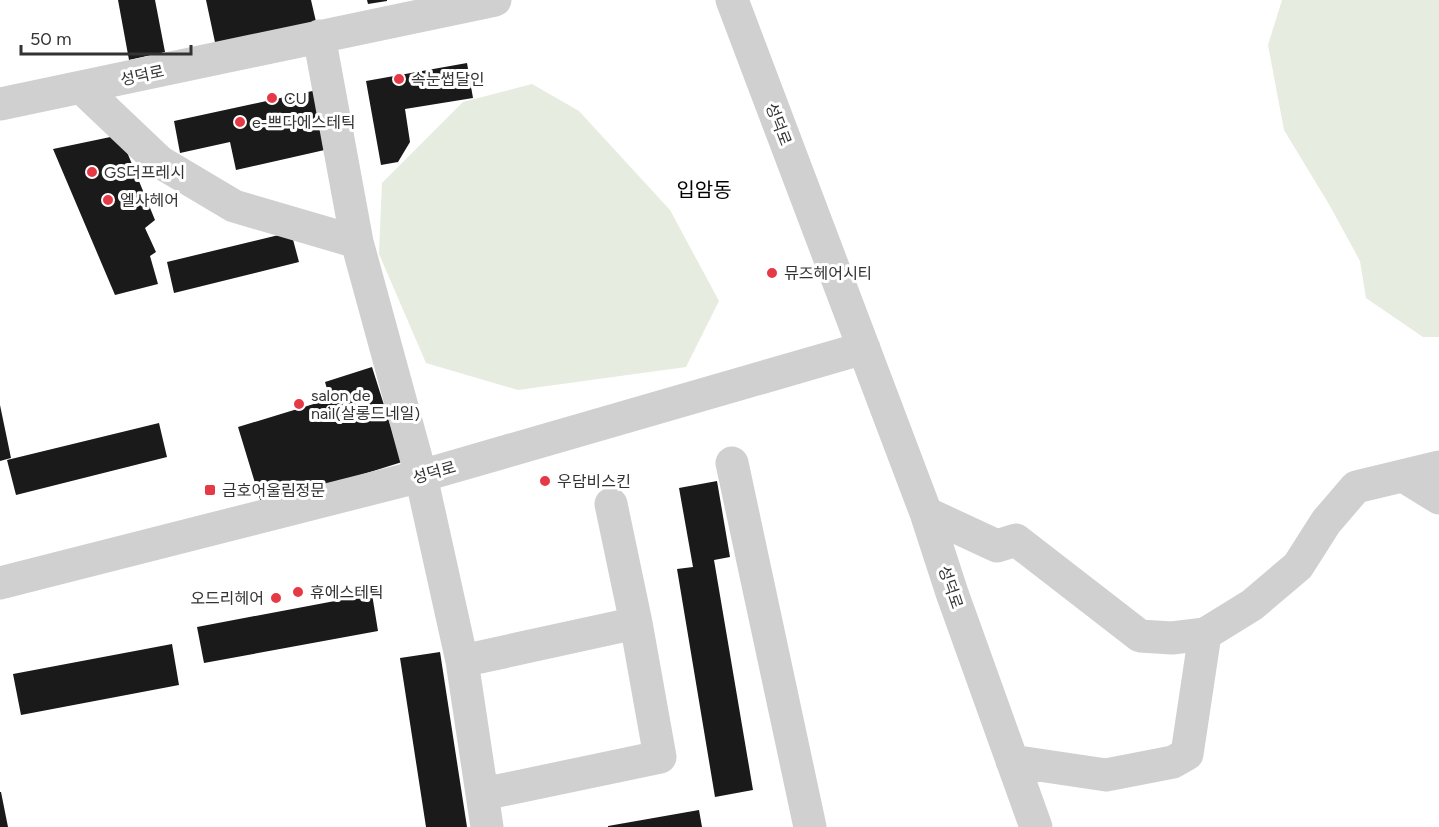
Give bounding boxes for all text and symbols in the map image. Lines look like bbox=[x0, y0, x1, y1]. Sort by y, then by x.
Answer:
scale bar bbox=[21, 18, 190, 56]
text: 50 m bbox=[30, 28, 72, 50]
street label: 성덕로 bbox=[119, 62, 166, 89]
place label: 속눈썹달인 bbox=[411, 70, 485, 89]
marker: 속눈썹달인 bbox=[392, 72, 406, 86]
place label: CU bbox=[284, 89, 307, 108]
marker: CU bbox=[265, 91, 279, 105]
street label: 성덕로 bbox=[762, 100, 795, 148]
place label: e-쁘다에스테틱 bbox=[252, 113, 356, 132]
marker: e-쁘다에스테틱 bbox=[233, 115, 247, 129]
place label: GS더프레시 bbox=[104, 163, 185, 182]
marker: GS더프레시 bbox=[85, 165, 99, 179]
district label: 입암동 bbox=[676, 178, 732, 202]
place label: 엘사헤어 bbox=[120, 191, 179, 210]
marker: 엘사헤어 bbox=[101, 193, 115, 207]
place label: 뮤즈헤어시티 bbox=[784, 264, 872, 283]
marker: 뮤즈헤어시티 bbox=[765, 266, 779, 280]
place label: salon de nail(살롱드네일) bbox=[311, 386, 420, 423]
marker: salon de nail(살롱드네일) bbox=[292, 397, 306, 411]
street label: 성덕로 bbox=[410, 457, 458, 488]
place label: 우담비스킨 bbox=[557, 472, 631, 491]
marker: 우담비스킨 bbox=[538, 474, 552, 488]
place label: 금호어울림정문 bbox=[222, 481, 325, 500]
marker: 금호어울림정문 bbox=[203, 483, 217, 497]
street label: 성덕로 bbox=[934, 563, 967, 611]
place label: 휴에스테틱 bbox=[310, 583, 384, 602]
marker: 휴에스테틱 bbox=[291, 585, 305, 599]
place label: 오드리헤어 bbox=[190, 589, 264, 608]
marker: 오드리헤어 bbox=[269, 591, 283, 605]

